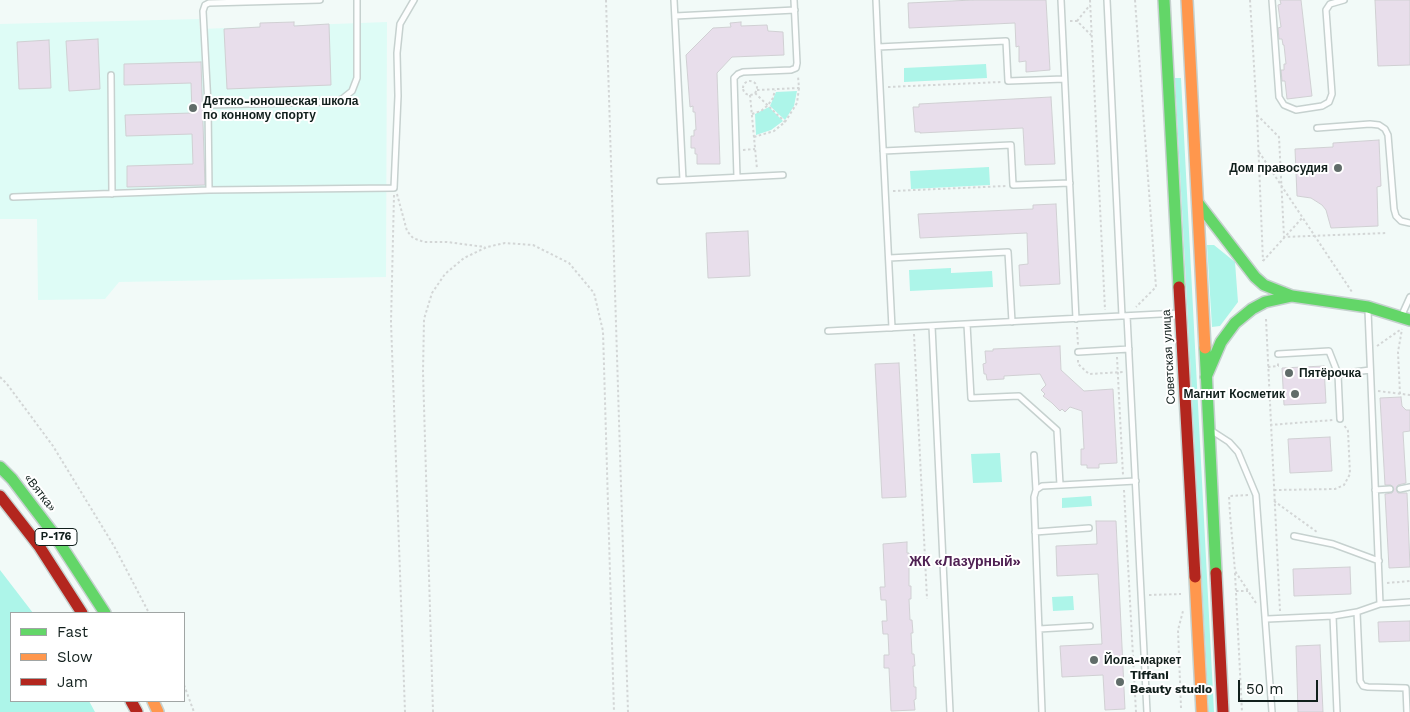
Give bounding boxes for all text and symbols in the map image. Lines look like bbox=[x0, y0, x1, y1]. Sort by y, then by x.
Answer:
place label: Детско-юношеская школа по конному спорту bbox=[203, 94, 358, 122]
marker: Детско-юношеская школа по конному спорту bbox=[187, 102, 199, 114]
place label: Дом правосудия bbox=[1229, 161, 1328, 175]
marker: Дом правосудия bbox=[1332, 162, 1344, 174]
street label: Советская улица bbox=[1159, 309, 1179, 405]
place label: Пятёрочка bbox=[1299, 366, 1361, 380]
marker: Пятёрочка bbox=[1283, 367, 1295, 379]
place label: Магнит Косметик bbox=[1183, 387, 1285, 401]
marker: Магнит Косметик bbox=[1289, 388, 1301, 400]
street label: «Вятка» bbox=[21, 471, 59, 515]
road number: Р-176 bbox=[35, 528, 77, 546]
district label: ЖК «Лазурный» bbox=[909, 554, 1021, 570]
legend bbox=[10, 612, 185, 702]
text: Fast bbox=[57, 623, 88, 641]
text: Slow bbox=[57, 648, 93, 666]
place label: Йола-маркет bbox=[1104, 653, 1181, 667]
marker: Йола-маркет bbox=[1088, 654, 1100, 666]
place label: Tiffani Beauty studio bbox=[1130, 668, 1212, 696]
scale bar bbox=[1240, 670, 1320, 702]
text: Jam bbox=[57, 673, 88, 691]
marker: Tiffani Beauty studio bbox=[1114, 676, 1126, 688]
text: 50 m bbox=[1246, 680, 1283, 698]

